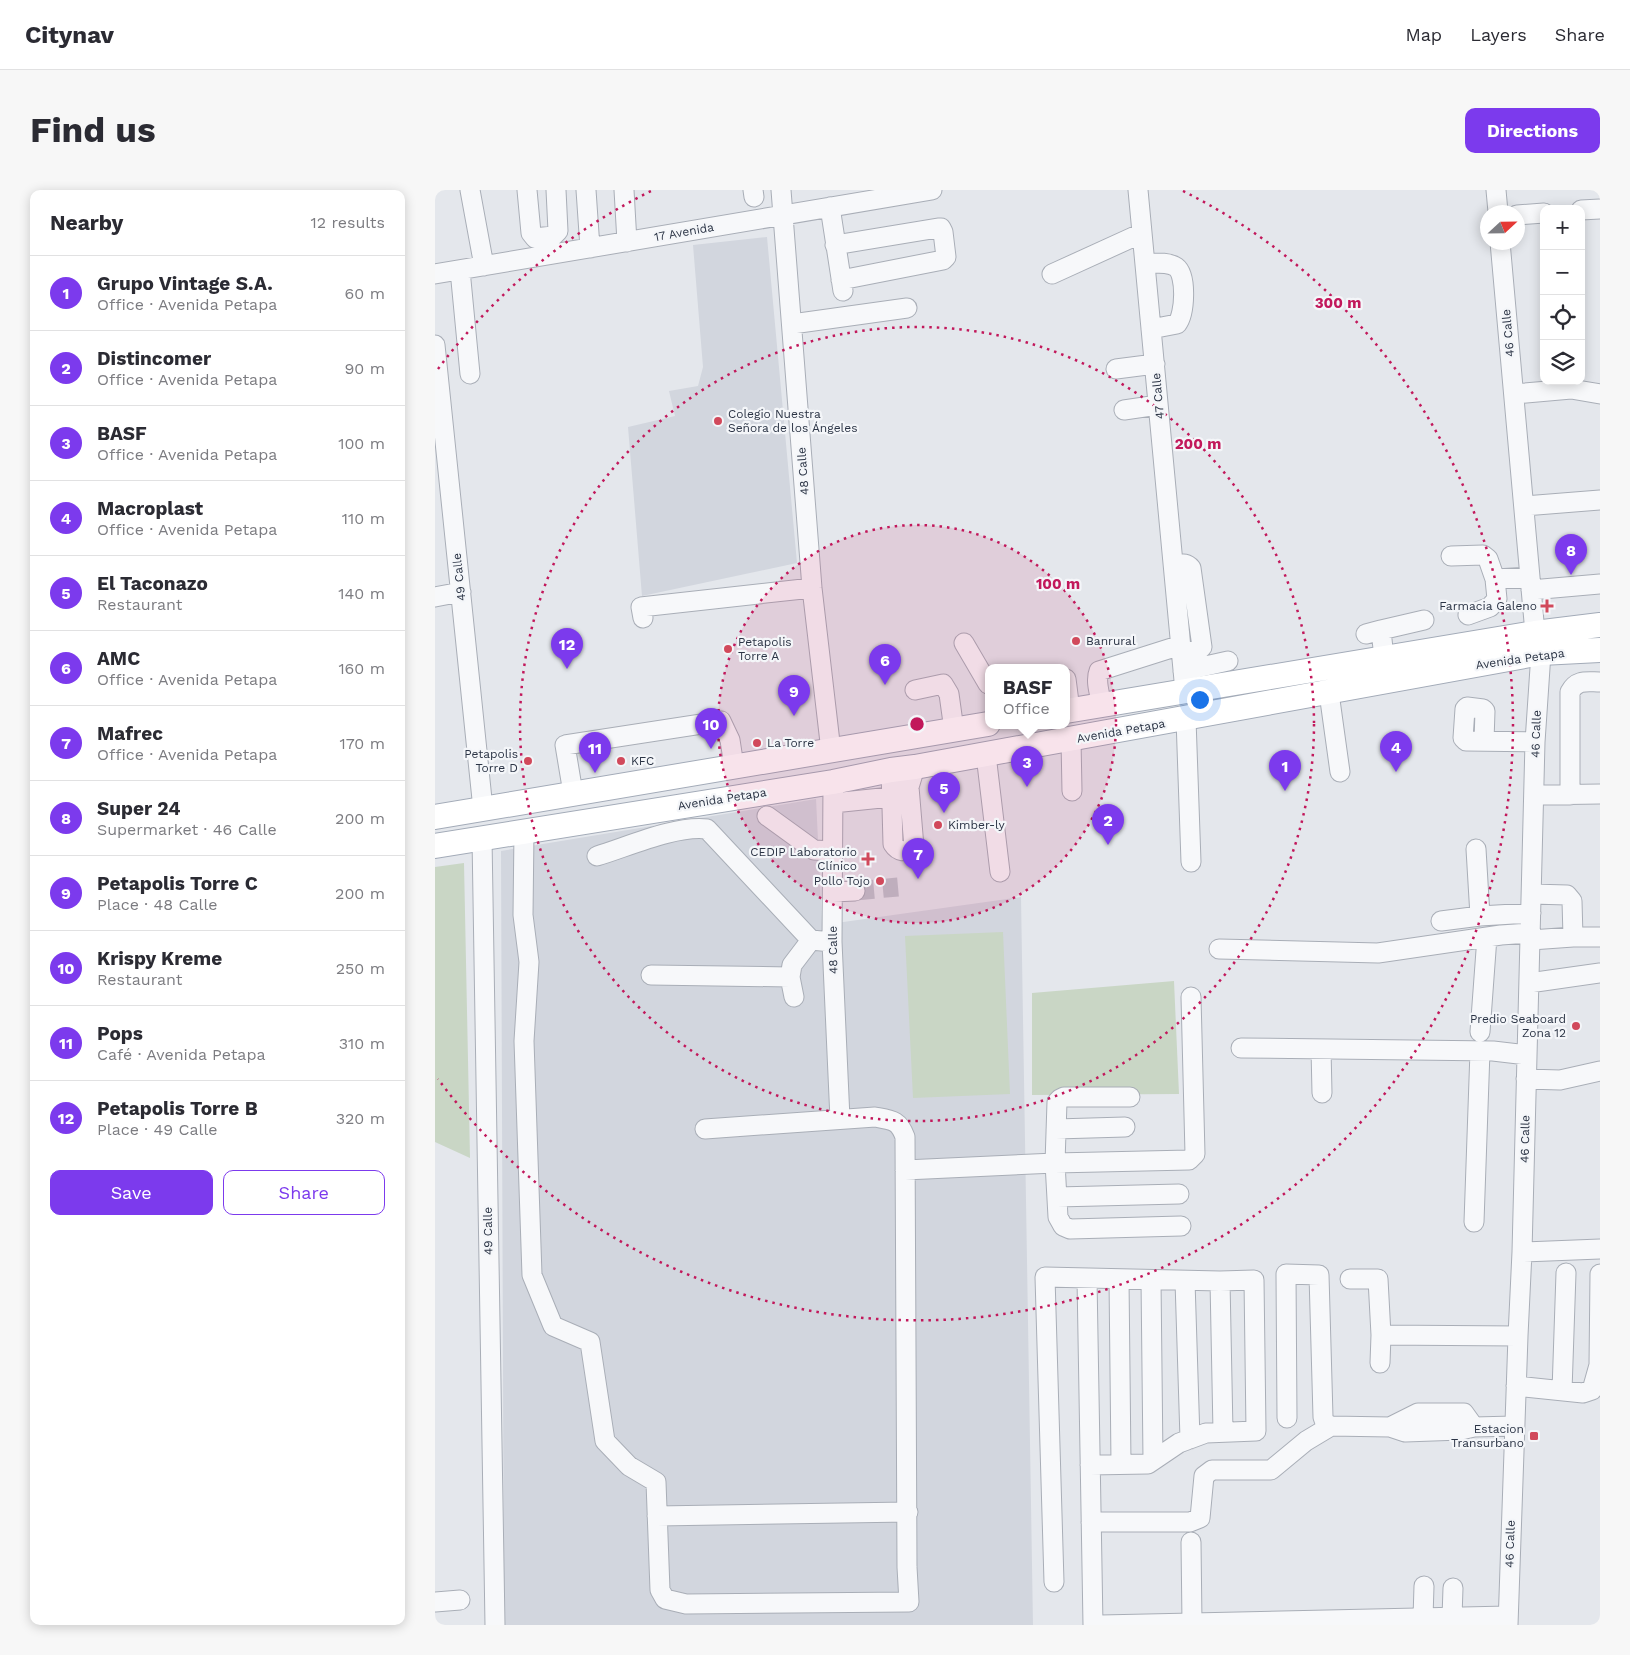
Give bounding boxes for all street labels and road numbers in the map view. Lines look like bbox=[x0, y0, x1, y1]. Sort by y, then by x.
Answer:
street label: 17 Avenida bbox=[653, 220, 715, 244]
street label: 46 Calle bbox=[1499, 308, 1517, 358]
street label: 47 Calle bbox=[1149, 372, 1167, 420]
street label: 48 Calle bbox=[794, 446, 812, 495]
street label: 49 Calle bbox=[450, 552, 468, 602]
street label: Avenida Petapa bbox=[1475, 646, 1566, 672]
street label: 46 Calle bbox=[1528, 710, 1544, 758]
street label: Avenida Petapa bbox=[1076, 716, 1166, 746]
street label: Avenida Petapa bbox=[677, 785, 768, 813]
street label: 48 Calle bbox=[826, 926, 840, 974]
street label: 46 Calle bbox=[1518, 1115, 1532, 1163]
street label: 49 Calle bbox=[481, 1207, 495, 1255]
street label: 46 Calle bbox=[1502, 1520, 1518, 1568]

